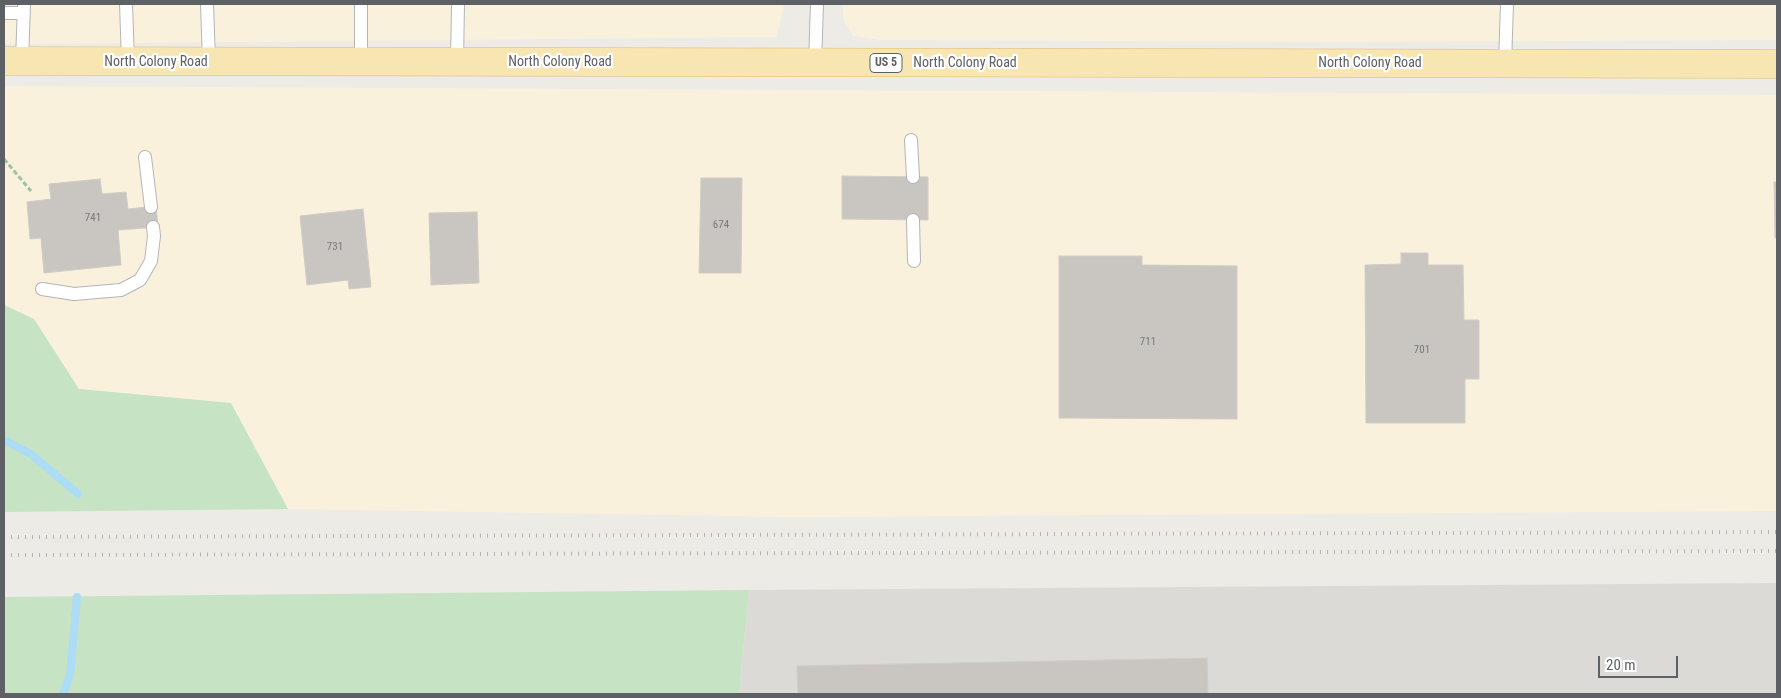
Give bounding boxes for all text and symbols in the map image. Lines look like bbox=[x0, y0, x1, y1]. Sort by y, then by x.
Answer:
street label: North Colony Road bbox=[104, 54, 208, 70]
street label: North Colony Road bbox=[508, 54, 612, 70]
road number: US 5 bbox=[870, 54, 902, 72]
street label: North Colony Road bbox=[913, 55, 1017, 71]
street label: North Colony Road bbox=[1318, 55, 1422, 71]
house number: 741 bbox=[85, 211, 101, 225]
house number: 674 bbox=[713, 218, 729, 232]
house number: 731 bbox=[327, 240, 343, 254]
house number: 711 bbox=[1140, 335, 1156, 349]
house number: 701 bbox=[1414, 343, 1430, 357]
scale bar bbox=[1601, 646, 1681, 678]
text: 20 m bbox=[1606, 656, 1636, 674]

